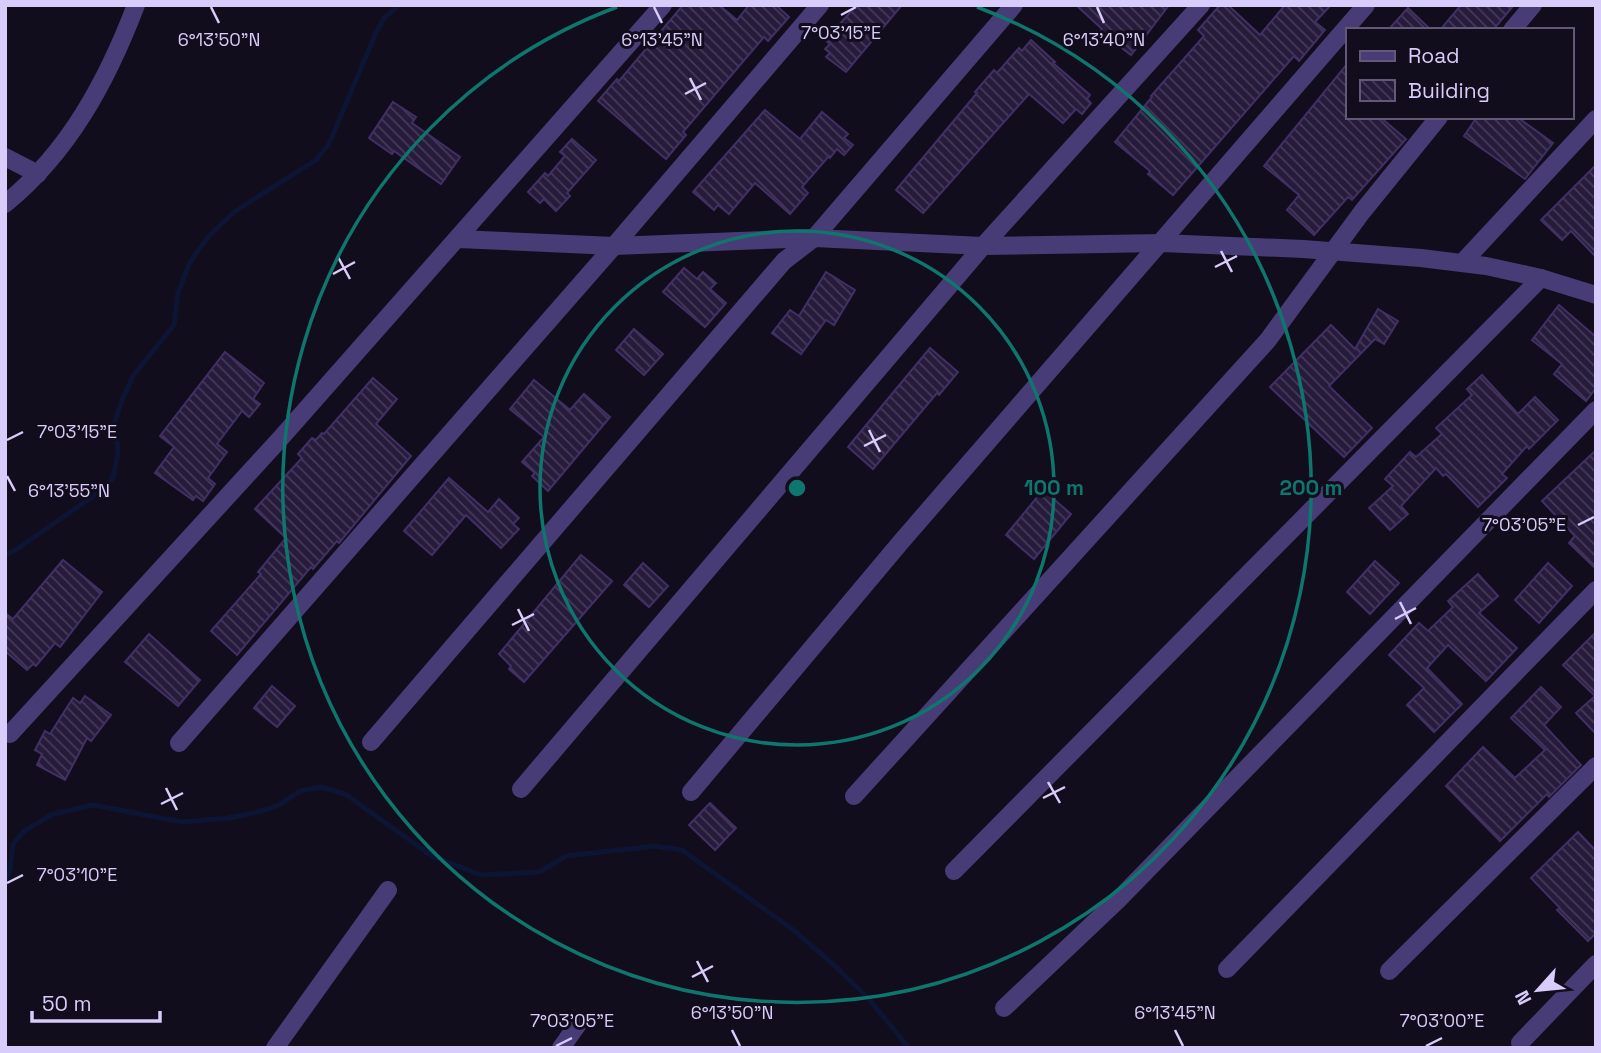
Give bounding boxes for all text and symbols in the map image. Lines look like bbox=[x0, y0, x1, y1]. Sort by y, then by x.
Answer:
text: 7°03'15"E bbox=[801, 21, 881, 44]
text: 6°13'50"N bbox=[178, 28, 260, 51]
text: 6°13'45"N bbox=[621, 28, 703, 51]
text: 6°13'40"N bbox=[1063, 28, 1145, 51]
legend bbox=[1346, 28, 1573, 119]
text: Road bbox=[1408, 42, 1460, 69]
text: Building bbox=[1408, 77, 1490, 104]
text: 7°03'15"E bbox=[37, 420, 117, 443]
text: 100 m bbox=[1024, 474, 1084, 501]
text: 200 m bbox=[1280, 474, 1342, 501]
centre of rings bbox=[785, 476, 809, 500]
text: 6°13'55"N bbox=[28, 479, 110, 502]
text: 7°03'05"E bbox=[1482, 513, 1566, 536]
text: 7°03'10"E bbox=[37, 863, 117, 886]
north arrow bbox=[1503, 955, 1573, 1025]
scale bar bbox=[32, 979, 159, 1023]
text: N bbox=[1509, 986, 1537, 1009]
text: 50 m bbox=[42, 990, 92, 1017]
text: 6°13'50"N bbox=[691, 1001, 773, 1024]
text: 6°13'45"N bbox=[1134, 1001, 1216, 1024]
text: 7°03'05"E bbox=[530, 1009, 614, 1032]
text: 7°03'00"E bbox=[1400, 1009, 1484, 1032]

